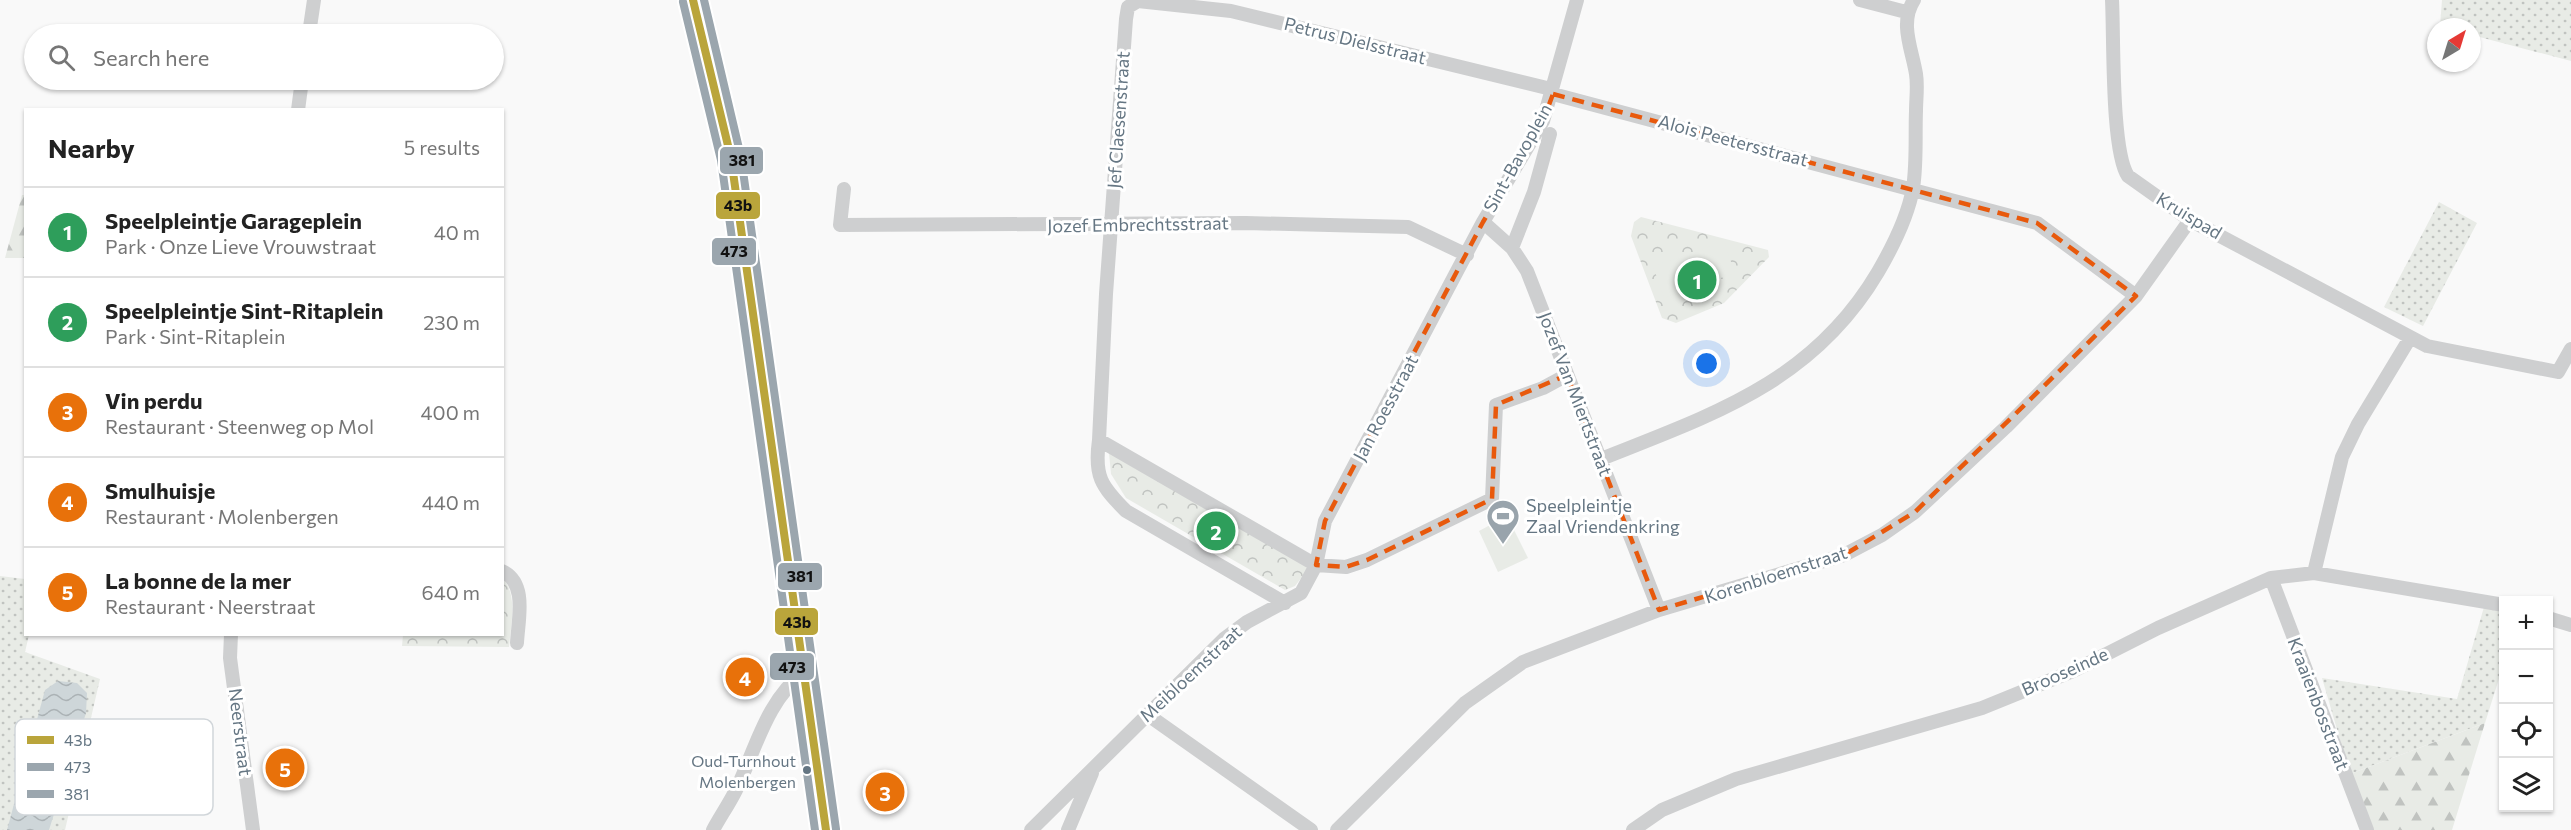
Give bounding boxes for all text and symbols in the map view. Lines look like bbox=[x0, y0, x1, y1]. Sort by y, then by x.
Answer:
street label: Petrus Dielsstraat bbox=[1282, 12, 1428, 68]
north arrow bbox=[2427, 18, 2481, 72]
search box bbox=[24, 24, 504, 90]
icon: search bbox=[45, 41, 78, 74]
text: Search here bbox=[93, 44, 209, 71]
street label: Jef Claesenstraat bbox=[1102, 50, 1134, 189]
street label: Sint-Bavoplein bbox=[1478, 99, 1556, 216]
street label: Alois Peetersstraat bbox=[1656, 109, 1811, 171]
text: Nearby bbox=[48, 132, 135, 163]
text: 5 results bbox=[404, 135, 480, 159]
line badge: 381 bbox=[719, 146, 764, 175]
text: 381 bbox=[729, 150, 755, 169]
street label: Kruispad bbox=[2153, 187, 2226, 243]
line badge: 43b bbox=[715, 191, 761, 220]
text: 43b bbox=[724, 195, 752, 214]
text: Speelpleintje Garageplein bbox=[105, 207, 362, 234]
street label: Jozef Embrechtsstraat bbox=[1047, 211, 1229, 237]
text: 1 bbox=[63, 220, 72, 244]
text: 40 m bbox=[434, 220, 480, 244]
text: Park · Onze Lieve Vrouwstraat bbox=[105, 234, 376, 258]
line badge: 473 bbox=[711, 237, 757, 266]
text: 473 bbox=[720, 241, 748, 260]
pin: 1 bbox=[1678, 258, 1716, 302]
text: Speelpleintje Sint-Ritaplein bbox=[105, 297, 383, 324]
street label: Jozef Van Miertstraat bbox=[1534, 308, 1617, 479]
text: 2 bbox=[62, 310, 73, 334]
text: 230 m bbox=[423, 310, 480, 334]
text: Park · Sint-Ritaplein bbox=[105, 324, 285, 348]
your location bbox=[1692, 349, 1721, 378]
street label: Jan Roesstraat bbox=[1348, 351, 1422, 464]
text: Vin perdu bbox=[105, 387, 202, 414]
text: 3 bbox=[62, 400, 73, 424]
text: 400 m bbox=[421, 400, 480, 424]
text: Restaurant · Steenweg op Mol bbox=[105, 414, 374, 438]
text: Smulhuisje bbox=[105, 477, 215, 504]
text: 4 bbox=[61, 490, 74, 514]
text: 440 m bbox=[422, 490, 480, 514]
place label: Speelpleintje Zaal Vriendenkring bbox=[1526, 494, 1680, 537]
sports icon: Speelpleintje Zaal Vriendenkring bbox=[1485, 498, 1521, 545]
text: Restaurant · Molenbergen bbox=[105, 504, 339, 528]
pin: 2 bbox=[1196, 508, 1236, 554]
street label: Korenbloemstraat bbox=[1702, 541, 1850, 608]
line badge: 381 bbox=[777, 562, 823, 591]
text: 381 bbox=[787, 566, 813, 585]
text: La bonne de la mer bbox=[105, 567, 291, 594]
text: 5 bbox=[62, 580, 73, 604]
text: 640 m bbox=[422, 580, 480, 604]
text: Restaurant · Neerstraat bbox=[105, 594, 315, 618]
map controls bbox=[2499, 596, 2553, 812]
button: + bbox=[2499, 596, 2553, 650]
line badge: 43b bbox=[774, 607, 819, 636]
text: 43b bbox=[783, 612, 811, 631]
street label: Meibloemstraat bbox=[1135, 620, 1246, 726]
street label: Kraaienbosstraat bbox=[2283, 634, 2354, 773]
street label: Brooseinde bbox=[2018, 642, 2111, 700]
button: − bbox=[2499, 650, 2553, 704]
line badge: 473 bbox=[769, 652, 815, 681]
pin: 4 bbox=[726, 654, 764, 700]
text: 473 bbox=[778, 657, 806, 676]
street label: Neerstraat bbox=[225, 687, 257, 777]
button: locate bbox=[2499, 704, 2553, 758]
legend bbox=[15, 719, 213, 815]
text: 43b bbox=[64, 730, 92, 749]
pin: 5 bbox=[266, 746, 304, 790]
place label: Oud-Turnhout Molenbergen bbox=[691, 751, 796, 791]
text: 473 bbox=[64, 757, 91, 776]
button: layers bbox=[2499, 758, 2553, 812]
marker: Oud-Turnhout Molenbergen bbox=[801, 764, 813, 776]
pin: 3 bbox=[866, 770, 904, 814]
text: 381 bbox=[64, 784, 90, 803]

